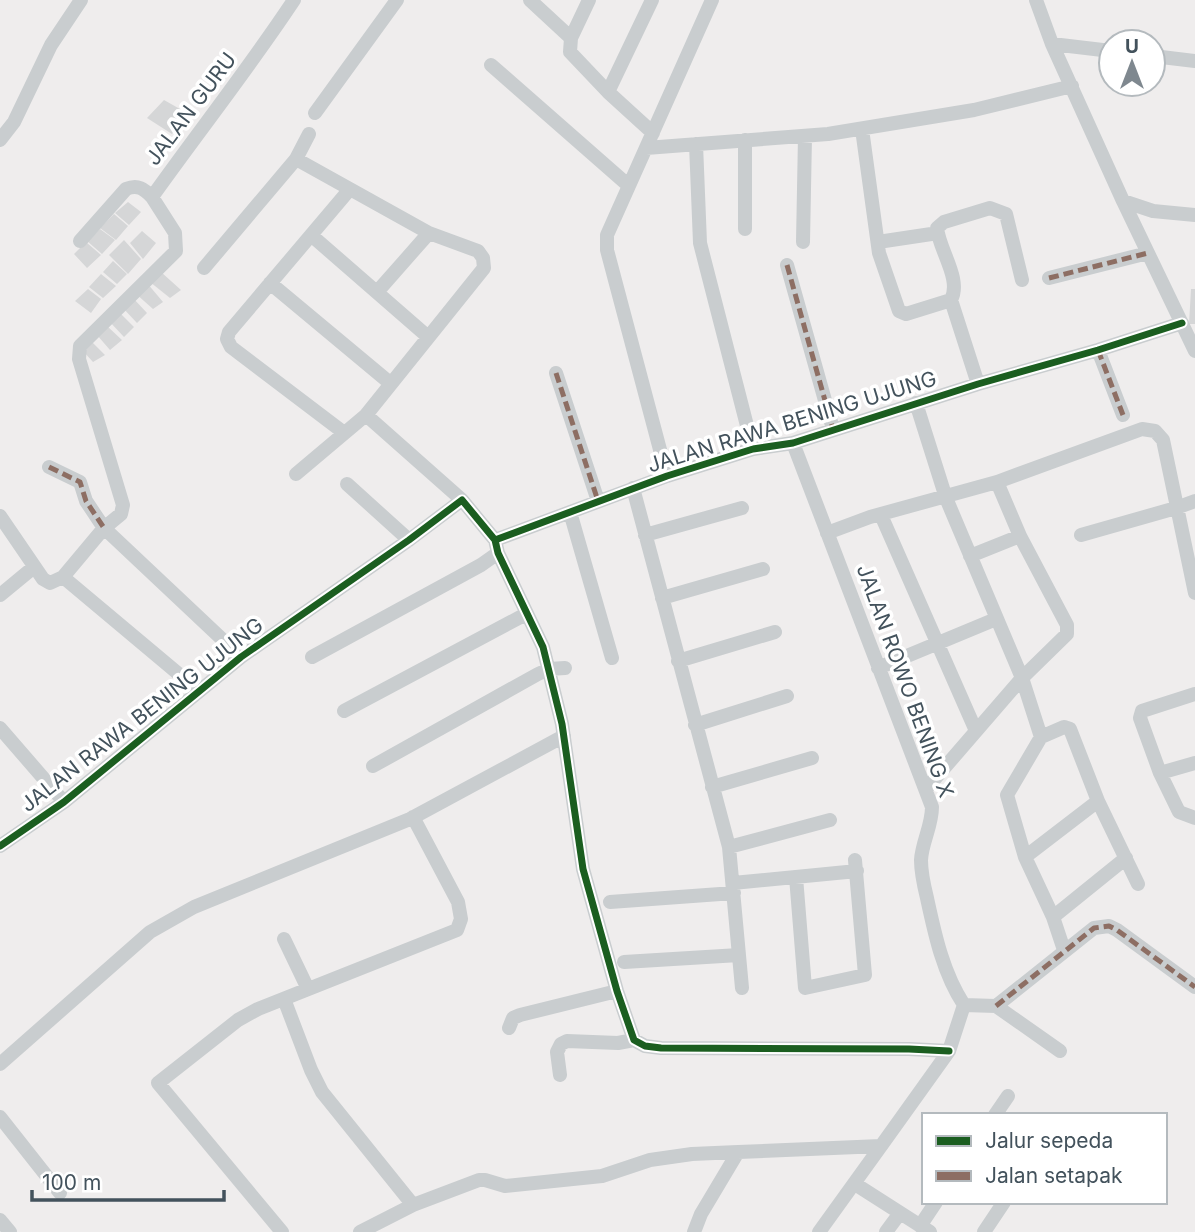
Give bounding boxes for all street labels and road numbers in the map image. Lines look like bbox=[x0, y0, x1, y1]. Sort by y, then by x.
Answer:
street label: JALAN GURU bbox=[140, 47, 241, 170]
street label: JALAN RAWA BENING UJUNG bbox=[644, 366, 939, 477]
street label: JALAN ROWO BENING X bbox=[852, 561, 959, 801]
street label: JALAN RAWA BENING UJUNG bbox=[15, 612, 268, 817]

